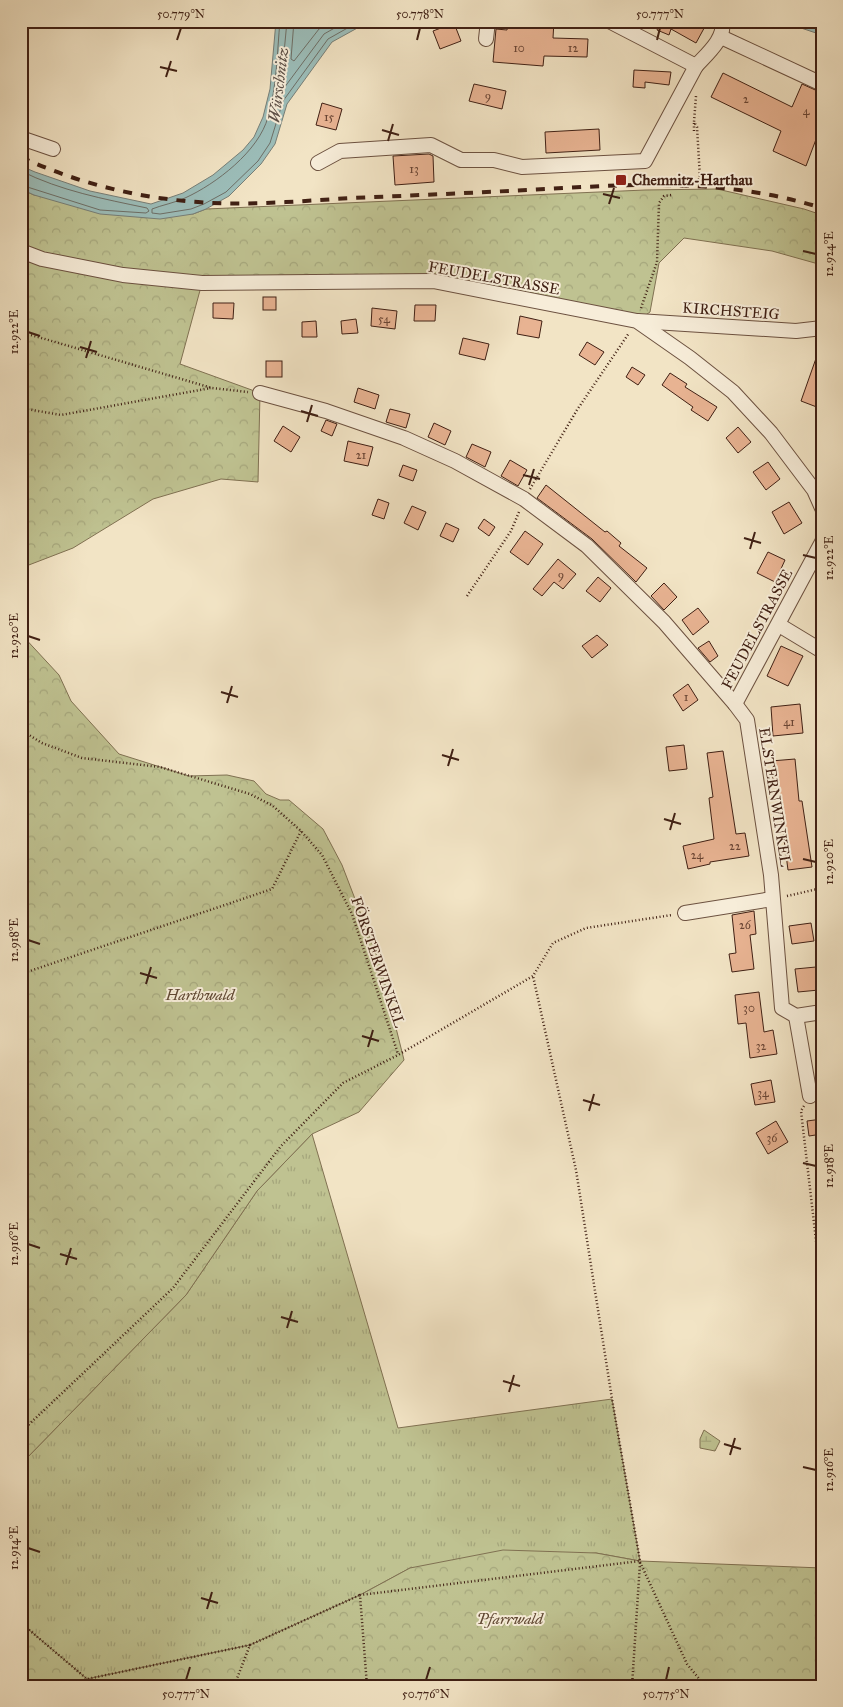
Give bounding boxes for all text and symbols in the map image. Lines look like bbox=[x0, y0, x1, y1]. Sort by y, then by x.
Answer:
text: 50.779°N bbox=[157, 7, 205, 21]
text: 50.778°N bbox=[396, 7, 444, 21]
text: 50.777°N bbox=[636, 7, 684, 21]
house number: 10 bbox=[513, 41, 525, 55]
house number: 12 bbox=[568, 41, 578, 55]
water label: Würschnitz bbox=[264, 46, 293, 124]
house number: 9 bbox=[485, 89, 491, 103]
house number: 2 bbox=[743, 92, 749, 106]
house number: 4 bbox=[803, 104, 810, 118]
house number: 15 bbox=[324, 110, 335, 124]
house number: 13 bbox=[409, 162, 419, 176]
place label: Chemnitz-Harthau bbox=[632, 171, 753, 189]
marker: Chemnitz-Harthau bbox=[614, 173, 628, 187]
text: 12.924°E bbox=[822, 231, 836, 277]
street label: FEUDELSTRASSE bbox=[427, 258, 561, 298]
street label: KIRCHSTEIG bbox=[682, 299, 780, 323]
text: 12.922°E bbox=[7, 309, 21, 354]
house number: 54 bbox=[378, 312, 390, 326]
house number: 21 bbox=[356, 448, 367, 462]
text: 12.922°E bbox=[822, 535, 836, 580]
street label: FEUDELSTRASSE bbox=[718, 566, 796, 692]
house number: 9 bbox=[558, 568, 564, 582]
text: 12.920°E bbox=[7, 613, 21, 659]
house number: 1 bbox=[684, 690, 689, 704]
house number: 41 bbox=[783, 715, 795, 729]
street label: ELSTERNWINKEL bbox=[755, 726, 795, 868]
house number: 22 bbox=[729, 839, 741, 853]
text: 12.920°E bbox=[822, 839, 836, 885]
house number: 24 bbox=[691, 848, 704, 862]
street label: FÖRSTERWINKEL bbox=[347, 894, 410, 1030]
text: 12.918°E bbox=[7, 918, 21, 962]
house number: 26 bbox=[739, 918, 752, 932]
park label: Harthwald bbox=[164, 986, 236, 1004]
house number: 30 bbox=[743, 1001, 755, 1015]
house number: 32 bbox=[756, 1039, 766, 1053]
house number: 34 bbox=[757, 1086, 769, 1100]
house number: 36 bbox=[767, 1131, 778, 1145]
text: 12.918°E bbox=[822, 1144, 836, 1188]
text: 12.916°E bbox=[7, 1222, 21, 1266]
text: 12.916°E bbox=[822, 1448, 836, 1492]
text: 12.914°E bbox=[7, 1526, 21, 1570]
park label: Pfarrwald bbox=[477, 1610, 544, 1628]
text: 50.777°N bbox=[162, 1687, 210, 1701]
text: 50.776°N bbox=[402, 1687, 450, 1701]
text: 50.775°N bbox=[642, 1687, 690, 1701]

